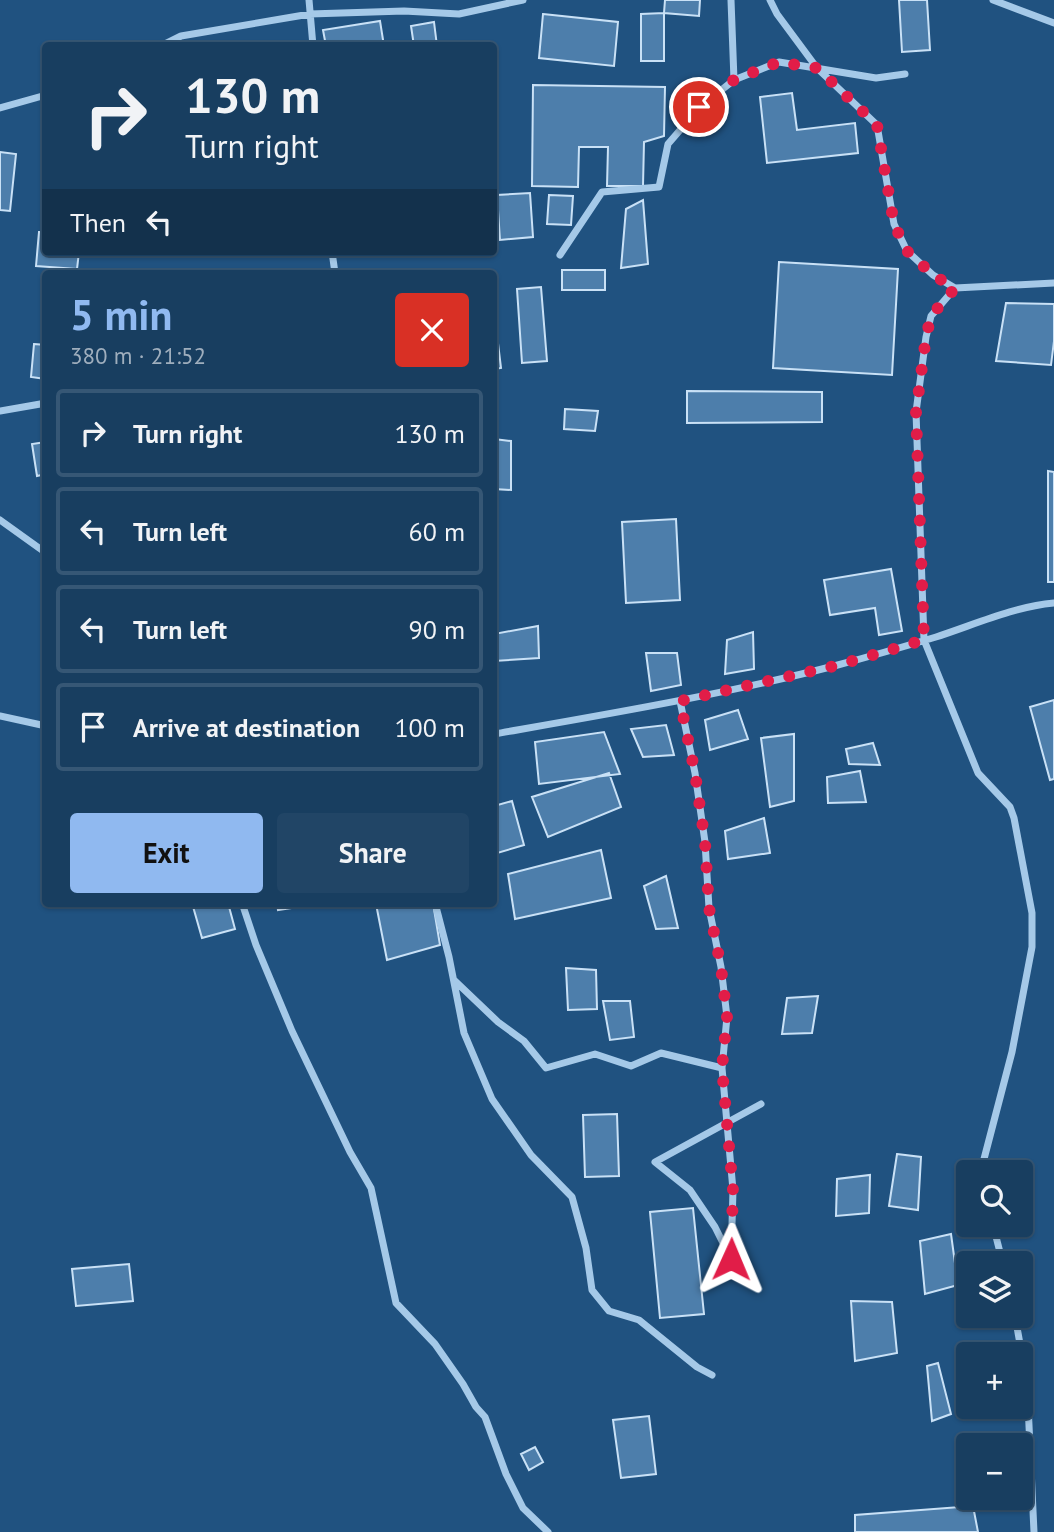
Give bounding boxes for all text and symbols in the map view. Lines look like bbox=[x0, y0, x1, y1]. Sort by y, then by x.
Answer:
text: 130 m bbox=[185, 63, 320, 127]
icon: right bbox=[70, 70, 161, 161]
pin bbox=[669, 77, 729, 137]
icon: arrive bbox=[680, 88, 718, 126]
text: Turn right bbox=[185, 125, 319, 167]
icon: left bbox=[140, 203, 178, 241]
text: Then bbox=[70, 206, 126, 239]
text: 5 min bbox=[70, 287, 172, 342]
button: close bbox=[395, 293, 469, 367]
text: 380 m · 21:52 bbox=[70, 341, 206, 370]
icon: right bbox=[74, 414, 112, 452]
text: Turn right bbox=[133, 417, 242, 450]
text: 130 m bbox=[394, 417, 465, 450]
icon: left bbox=[74, 512, 112, 550]
text: Turn left bbox=[133, 515, 227, 548]
text: 60 m bbox=[409, 515, 465, 548]
icon: left bbox=[74, 610, 112, 648]
text: Turn left bbox=[133, 613, 227, 646]
text: 90 m bbox=[409, 613, 465, 646]
icon: arrive bbox=[74, 708, 112, 746]
text: Arrive at destination bbox=[133, 711, 360, 744]
text: 100 m bbox=[394, 711, 465, 744]
button: Exit bbox=[70, 813, 263, 893]
button: Share bbox=[277, 813, 469, 893]
map controls bbox=[956, 1160, 1033, 1510]
button: search bbox=[956, 1160, 1033, 1237]
position arrow bbox=[694, 1222, 768, 1296]
button: layers bbox=[956, 1251, 1033, 1328]
button: + bbox=[956, 1342, 1033, 1419]
button: − bbox=[956, 1433, 1033, 1510]

